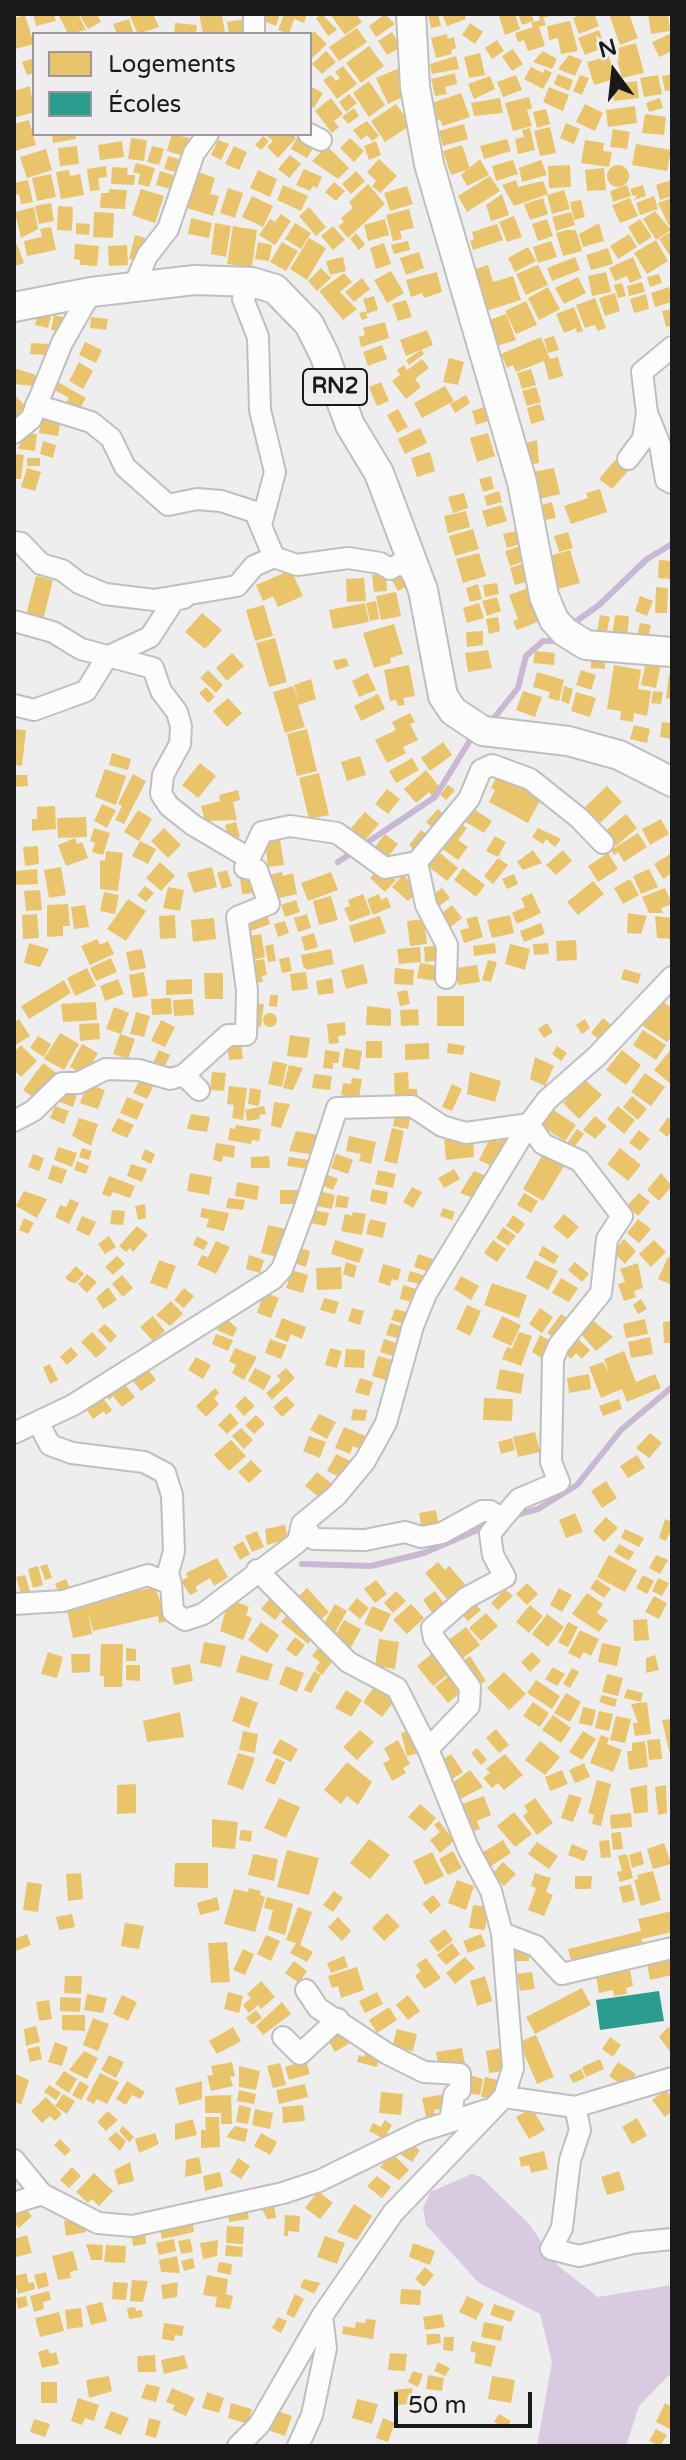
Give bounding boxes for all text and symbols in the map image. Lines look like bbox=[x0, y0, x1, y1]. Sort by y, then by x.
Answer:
legend bbox=[32, 32, 312, 136]
north arrow bbox=[574, 32, 654, 112]
text: N bbox=[596, 34, 620, 64]
text: Logements bbox=[108, 50, 236, 79]
text: Écoles bbox=[108, 90, 181, 119]
road number: RN2 bbox=[303, 369, 367, 405]
scale bar bbox=[398, 2376, 536, 2426]
text: 50 m bbox=[408, 2391, 466, 2420]

